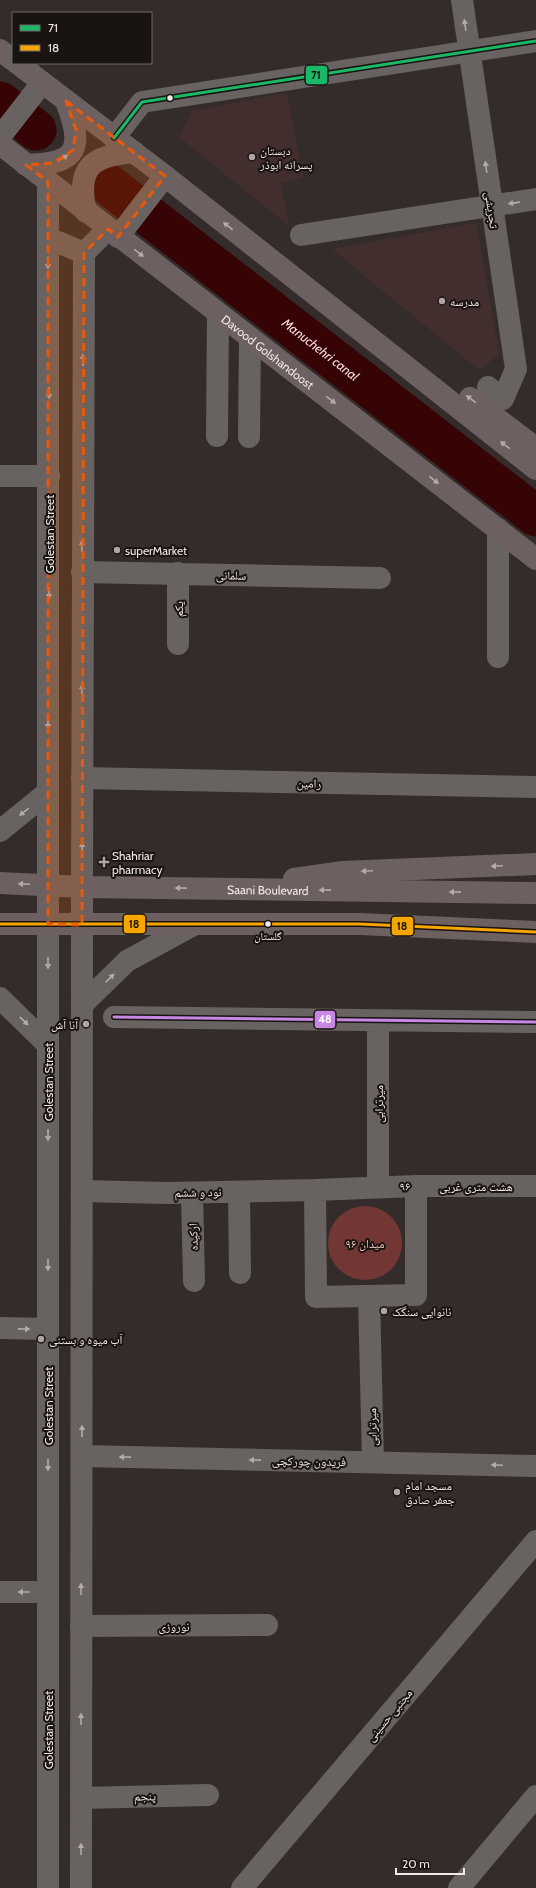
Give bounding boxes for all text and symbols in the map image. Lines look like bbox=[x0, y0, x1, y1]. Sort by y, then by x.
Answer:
legend bbox=[12, 12, 152, 64]
one-way arrow bbox=[462, 19, 468, 31]
text: 71 bbox=[48, 20, 58, 35]
text: 18 bbox=[48, 40, 59, 55]
line badge: 71 bbox=[305, 65, 328, 85]
text: 71 bbox=[311, 68, 321, 82]
unlabelled marker bbox=[165, 93, 175, 103]
place label: دبستان پسرانه ابوذر bbox=[259, 143, 313, 172]
marker: دبستان پسرانه ابوذر bbox=[247, 152, 257, 162]
one-way arrow bbox=[57, 155, 69, 162]
one-way arrow bbox=[483, 161, 489, 174]
street label: تجریشی bbox=[482, 190, 502, 230]
one-way arrow bbox=[508, 200, 520, 206]
one-way arrow bbox=[222, 221, 233, 230]
one-way arrow bbox=[133, 248, 144, 257]
one-way arrow bbox=[45, 257, 51, 270]
place label: مدرسه bbox=[450, 294, 479, 309]
marker: مدرسه bbox=[437, 296, 447, 306]
street label: Davood Golshandoost bbox=[219, 311, 317, 392]
water label: Manuchehri canal bbox=[278, 314, 362, 384]
one-way arrow bbox=[80, 353, 86, 366]
one-way arrow bbox=[46, 387, 52, 400]
one-way arrow bbox=[325, 396, 336, 405]
one-way arrow bbox=[466, 396, 476, 404]
one-way arrow bbox=[500, 441, 511, 449]
one-way arrow bbox=[428, 475, 439, 484]
street label: Golestan Street bbox=[42, 495, 57, 573]
one-way arrow bbox=[79, 539, 85, 552]
place label: superMarket bbox=[125, 543, 187, 558]
marker: superMarket bbox=[112, 545, 122, 555]
street label: سلمانی bbox=[216, 567, 246, 583]
one-way arrow bbox=[46, 587, 52, 600]
street label: یکم bbox=[171, 601, 187, 617]
one-way arrow bbox=[79, 683, 85, 696]
one-way arrow bbox=[45, 717, 51, 730]
street label: رامین bbox=[297, 775, 322, 791]
one-way arrow bbox=[19, 807, 30, 816]
one-way arrow bbox=[79, 841, 85, 854]
place label: Shahriar pharmacy bbox=[112, 848, 163, 877]
marker: Shahriar pharmacy bbox=[99, 857, 109, 867]
one-way arrow bbox=[491, 862, 503, 869]
one-way arrow bbox=[360, 868, 373, 874]
one-way arrow bbox=[18, 881, 30, 888]
street label: Saani Boulevard bbox=[227, 881, 309, 897]
one-way arrow bbox=[174, 885, 187, 891]
one-way arrow bbox=[318, 887, 331, 893]
one-way arrow bbox=[448, 889, 461, 895]
line badge: 18 bbox=[123, 914, 146, 934]
line badge: 18 bbox=[391, 916, 414, 936]
text: 18 bbox=[129, 917, 140, 931]
marker: گلستان bbox=[263, 919, 273, 929]
text: 18 bbox=[397, 919, 408, 933]
place label: گلستان bbox=[254, 929, 282, 943]
one-way arrow bbox=[45, 957, 51, 970]
one-way arrow bbox=[105, 973, 115, 983]
line badge: 48 bbox=[314, 1010, 336, 1029]
text: 48 bbox=[318, 1012, 332, 1026]
one-way arrow bbox=[19, 1017, 29, 1026]
place label: آنا آش bbox=[51, 1017, 79, 1032]
marker: آنا آش bbox=[81, 1019, 91, 1029]
street label: Golestan Street bbox=[41, 1043, 56, 1121]
street label: میرترابی bbox=[371, 1085, 386, 1123]
one-way arrow bbox=[45, 1129, 51, 1142]
street label: ۹۶ bbox=[399, 1178, 411, 1194]
street label: هشت متری غربی bbox=[439, 1179, 513, 1194]
street label: نود و ششم bbox=[174, 1184, 222, 1201]
street label: ارکیده bbox=[185, 1223, 201, 1251]
park label: میدان ۹۶ bbox=[346, 1236, 384, 1251]
one-way arrow bbox=[45, 1259, 51, 1272]
place label: نانوایی سنگک bbox=[392, 1304, 451, 1319]
marker: نانوایی سنگک bbox=[379, 1306, 389, 1316]
one-way arrow bbox=[18, 1325, 30, 1332]
place label: آب میوه و بستنی bbox=[49, 1332, 123, 1347]
marker: آب میوه و بستنی bbox=[36, 1334, 46, 1344]
street label: Golestan Street bbox=[41, 1367, 56, 1445]
street label: میرترابی bbox=[364, 1408, 380, 1446]
one-way arrow bbox=[79, 1424, 85, 1437]
street label: فریدون چورکچی bbox=[272, 1453, 346, 1469]
one-way arrow bbox=[118, 1454, 131, 1460]
one-way arrow bbox=[249, 1456, 261, 1463]
one-way arrow bbox=[45, 1459, 51, 1472]
one-way arrow bbox=[490, 1462, 503, 1468]
place label: مسجد امام جعفر صادق bbox=[405, 1478, 455, 1507]
marker: مسجد امام جعفر صادق bbox=[392, 1487, 402, 1497]
one-way arrow bbox=[78, 1582, 84, 1595]
one-way arrow bbox=[17, 1589, 30, 1595]
street label: نوروزی bbox=[158, 1619, 190, 1634]
street label: مجتبی حسینی bbox=[363, 1686, 416, 1745]
street label: Golestan Street bbox=[41, 1691, 56, 1769]
one-way arrow bbox=[78, 1712, 84, 1725]
street label: پنجم bbox=[134, 1788, 157, 1805]
one-way arrow bbox=[78, 1842, 84, 1855]
scale bar bbox=[396, 1850, 464, 1876]
text: 20 m bbox=[402, 1856, 430, 1871]

